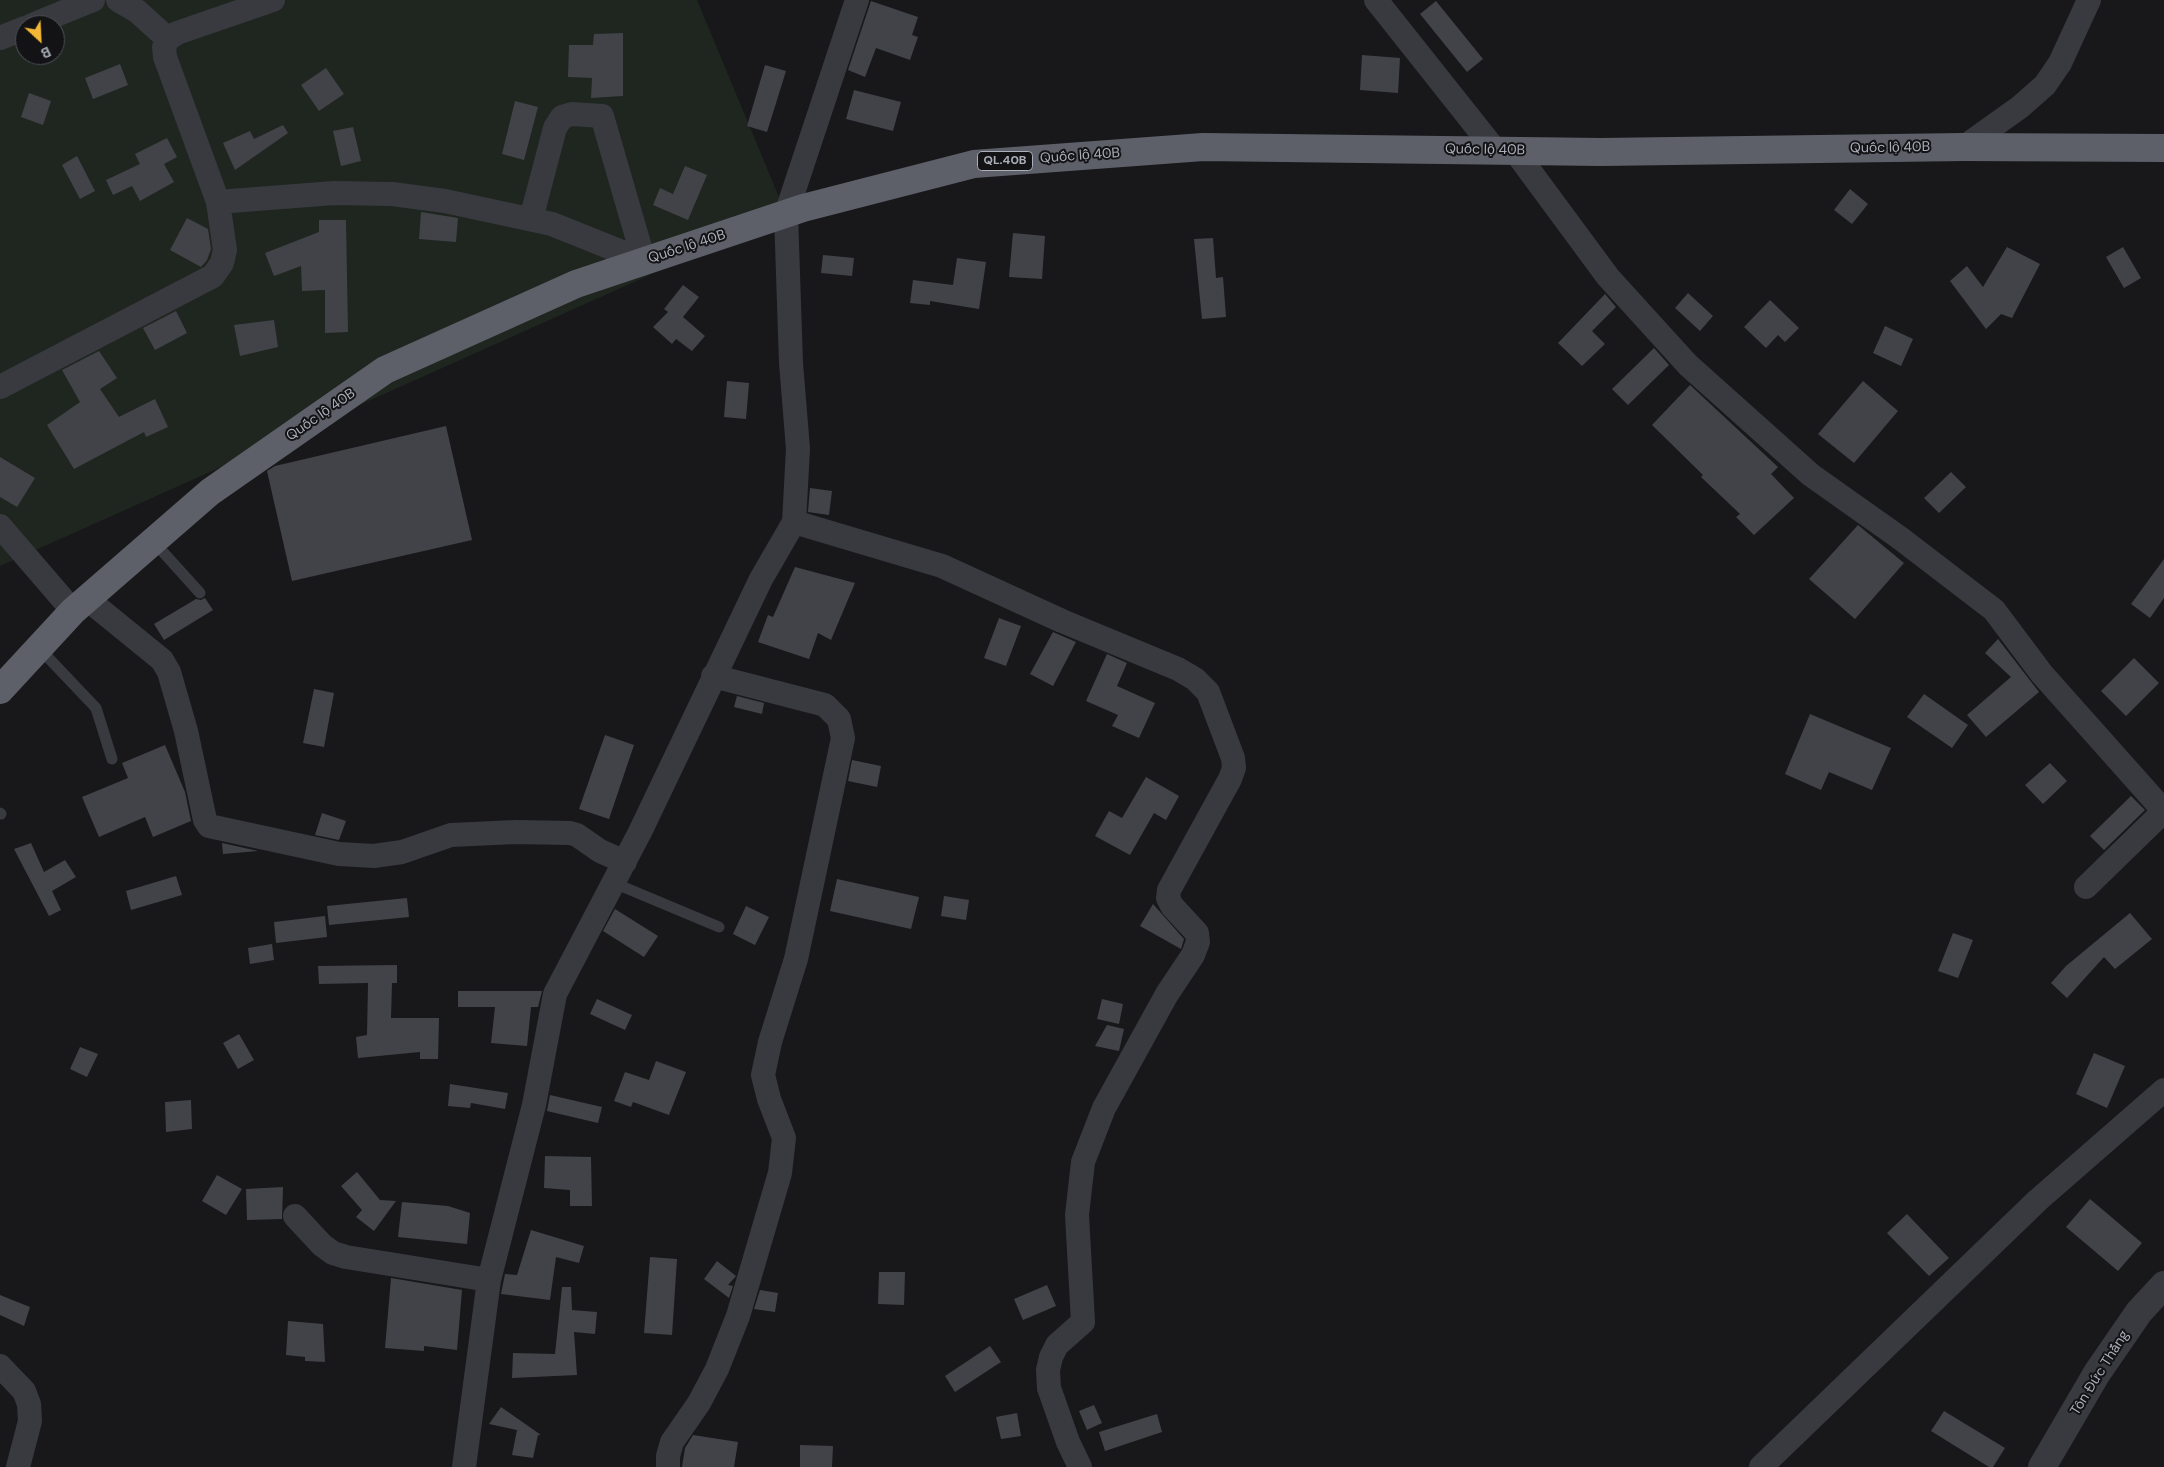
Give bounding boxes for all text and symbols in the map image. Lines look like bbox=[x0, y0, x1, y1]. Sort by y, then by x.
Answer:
north arrow bbox=[15, 15, 65, 65]
text: B bbox=[38, 43, 54, 63]
street label: Quốc lộ 40B bbox=[1850, 139, 1930, 157]
street label: Quốc lộ 40B bbox=[1445, 141, 1525, 159]
street label: Quốc lộ 40B bbox=[1039, 145, 1121, 167]
road number: QL.40B bbox=[978, 152, 1032, 170]
street label: Quốc lộ 40B bbox=[646, 227, 728, 267]
street label: Quốc lộ 40B bbox=[283, 385, 359, 445]
street label: Tôn Đức Thắng bbox=[2067, 1327, 2133, 1419]

